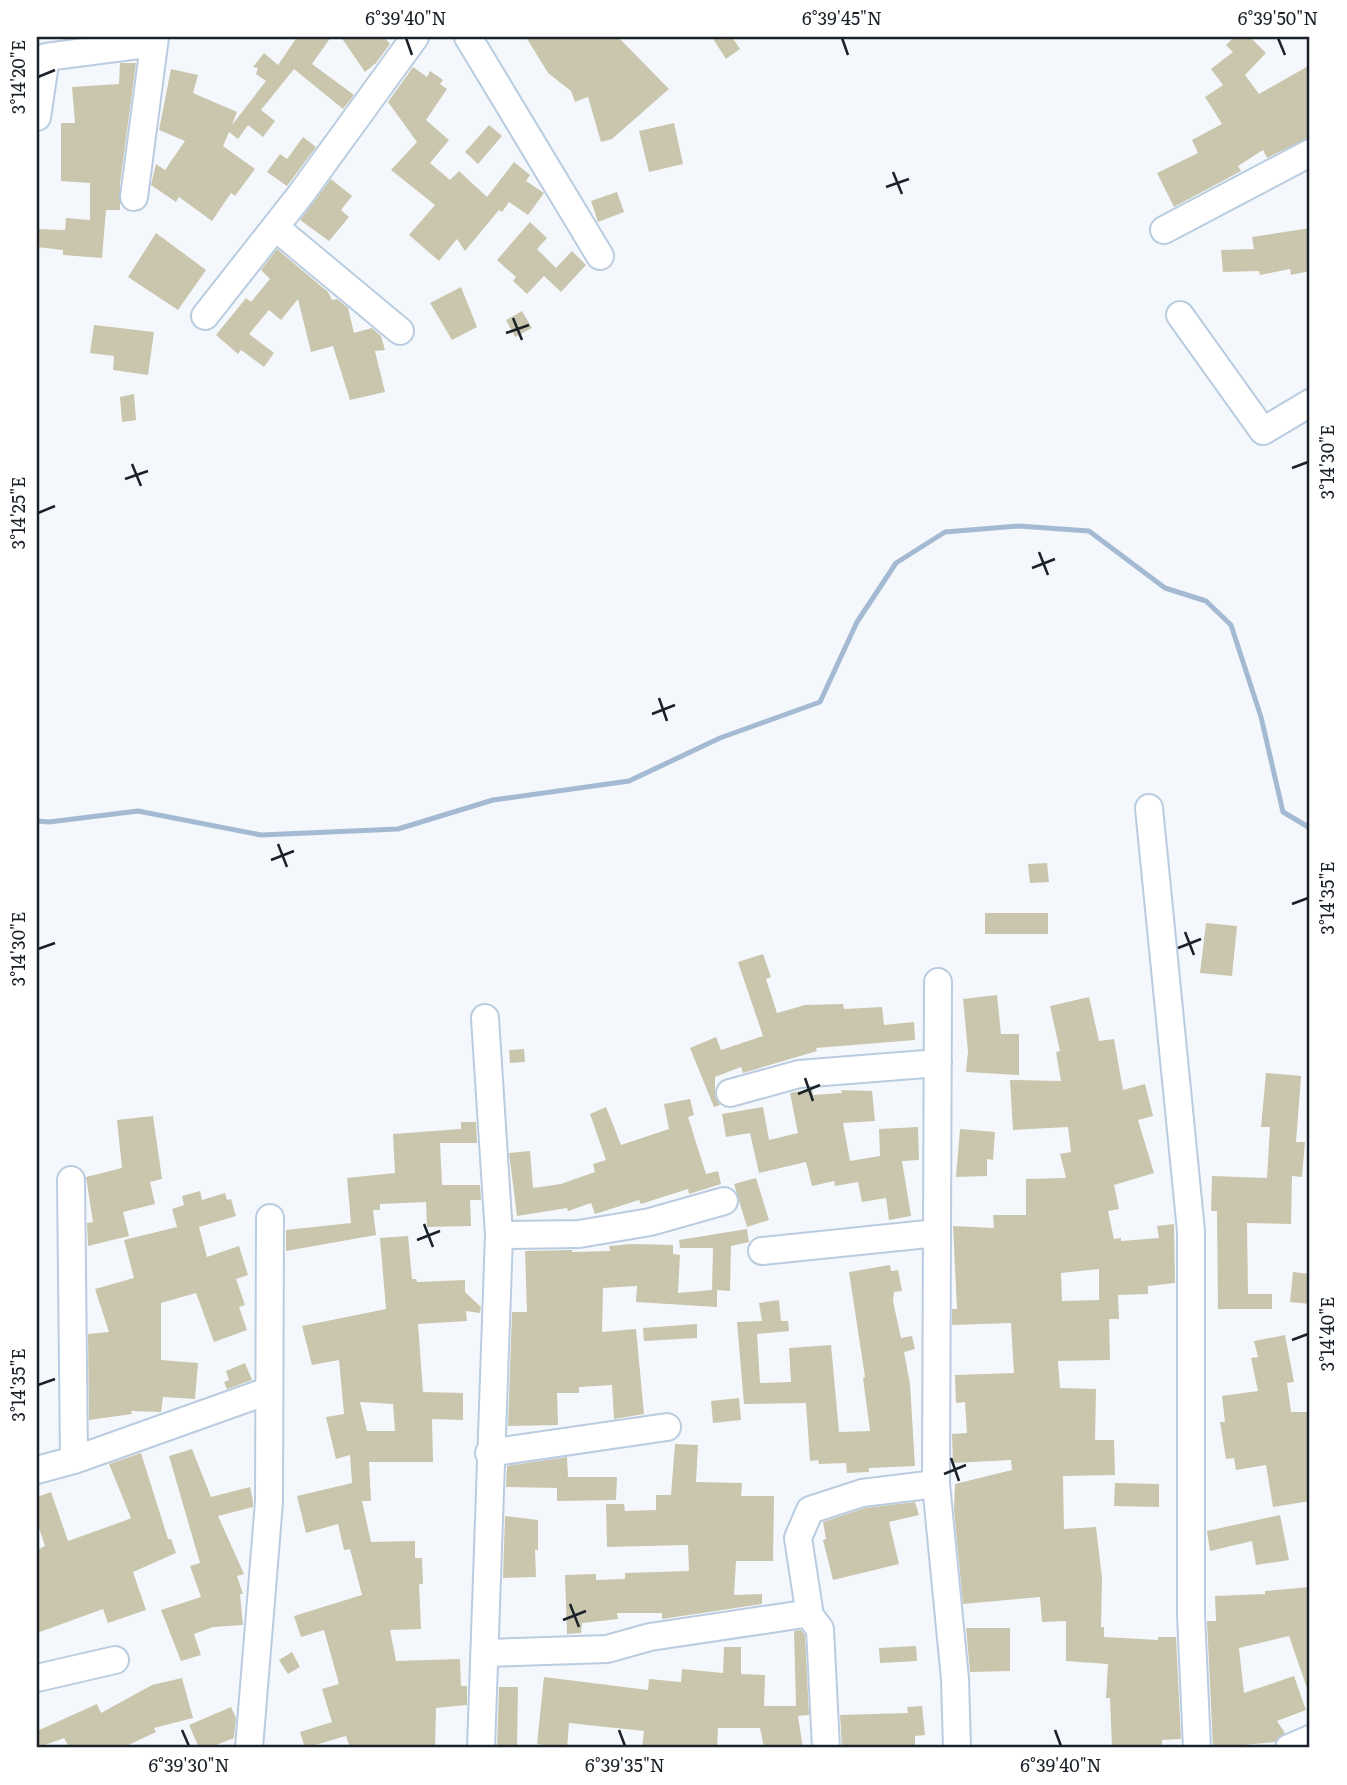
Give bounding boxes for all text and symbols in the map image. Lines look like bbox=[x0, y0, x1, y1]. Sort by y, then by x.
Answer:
text: 6°39'40"N bbox=[365, 4, 447, 31]
text: 6°39'45"N bbox=[802, 4, 882, 31]
text: 6°39'50"N bbox=[1238, 4, 1318, 31]
text: 3°14'20"E bbox=[4, 40, 31, 114]
text: 3°14'30"E bbox=[1313, 424, 1340, 500]
text: 3°14'25"E bbox=[4, 476, 31, 550]
text: 3°14'35"E bbox=[1313, 861, 1340, 935]
text: 3°14'30"E bbox=[4, 911, 31, 987]
text: 3°14'40"E bbox=[1313, 1296, 1340, 1372]
text: 3°14'35"E bbox=[4, 1348, 31, 1422]
text: 6°39'30"N bbox=[148, 1751, 230, 1778]
text: 6°39'35"N bbox=[585, 1751, 665, 1778]
text: 6°39'40"N bbox=[1020, 1751, 1102, 1778]

